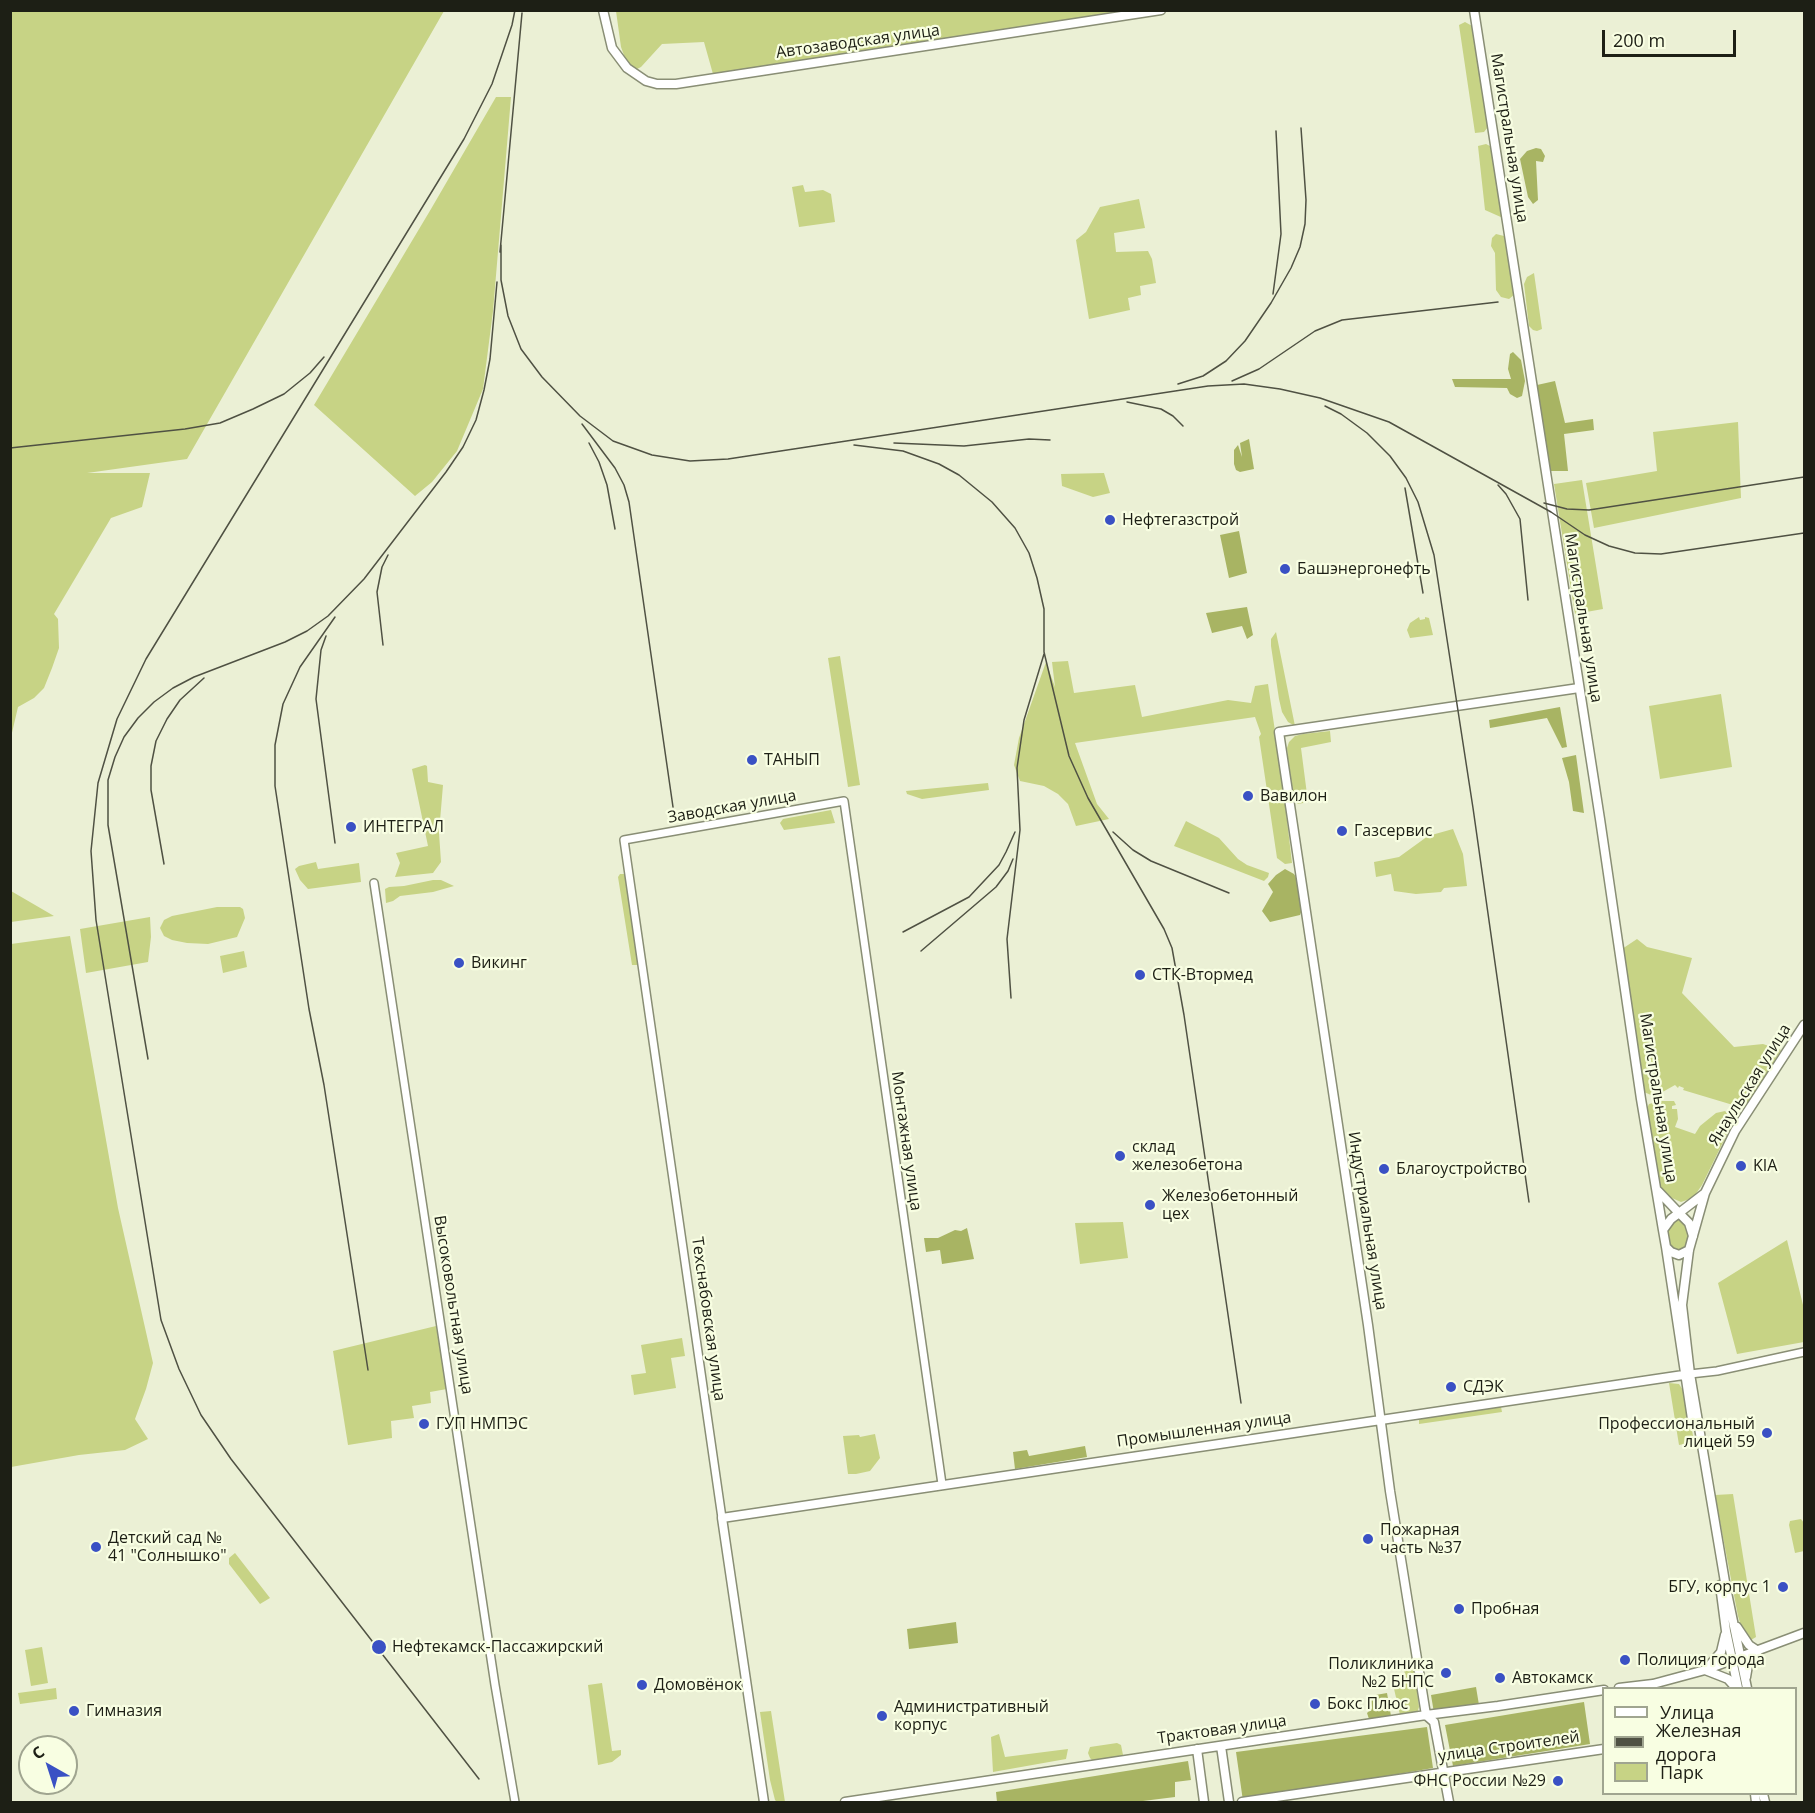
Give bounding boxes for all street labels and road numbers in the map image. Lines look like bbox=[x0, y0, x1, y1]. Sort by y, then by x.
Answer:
street label: Автозаводская улица bbox=[775, 21, 941, 63]
street label: Магистральная улица bbox=[1486, 52, 1532, 224]
street label: Магистральная улица bbox=[1560, 532, 1606, 704]
street label: Заводская улица bbox=[666, 786, 798, 828]
street label: Магистральная улица bbox=[1635, 1012, 1681, 1184]
street label: Янаульская улица bbox=[1705, 1021, 1795, 1149]
street label: Монтажная улица bbox=[887, 1070, 925, 1212]
street label: Индустриальная улица bbox=[1343, 1130, 1391, 1312]
street label: Высоковольтная улица bbox=[429, 1214, 477, 1396]
street label: Техснабовская улица bbox=[687, 1236, 729, 1402]
street label: Промышленная улица bbox=[1116, 1408, 1292, 1452]
street label: Трактовая улица bbox=[1156, 1711, 1288, 1749]
street label: улица Строителей bbox=[1437, 1728, 1581, 1766]

